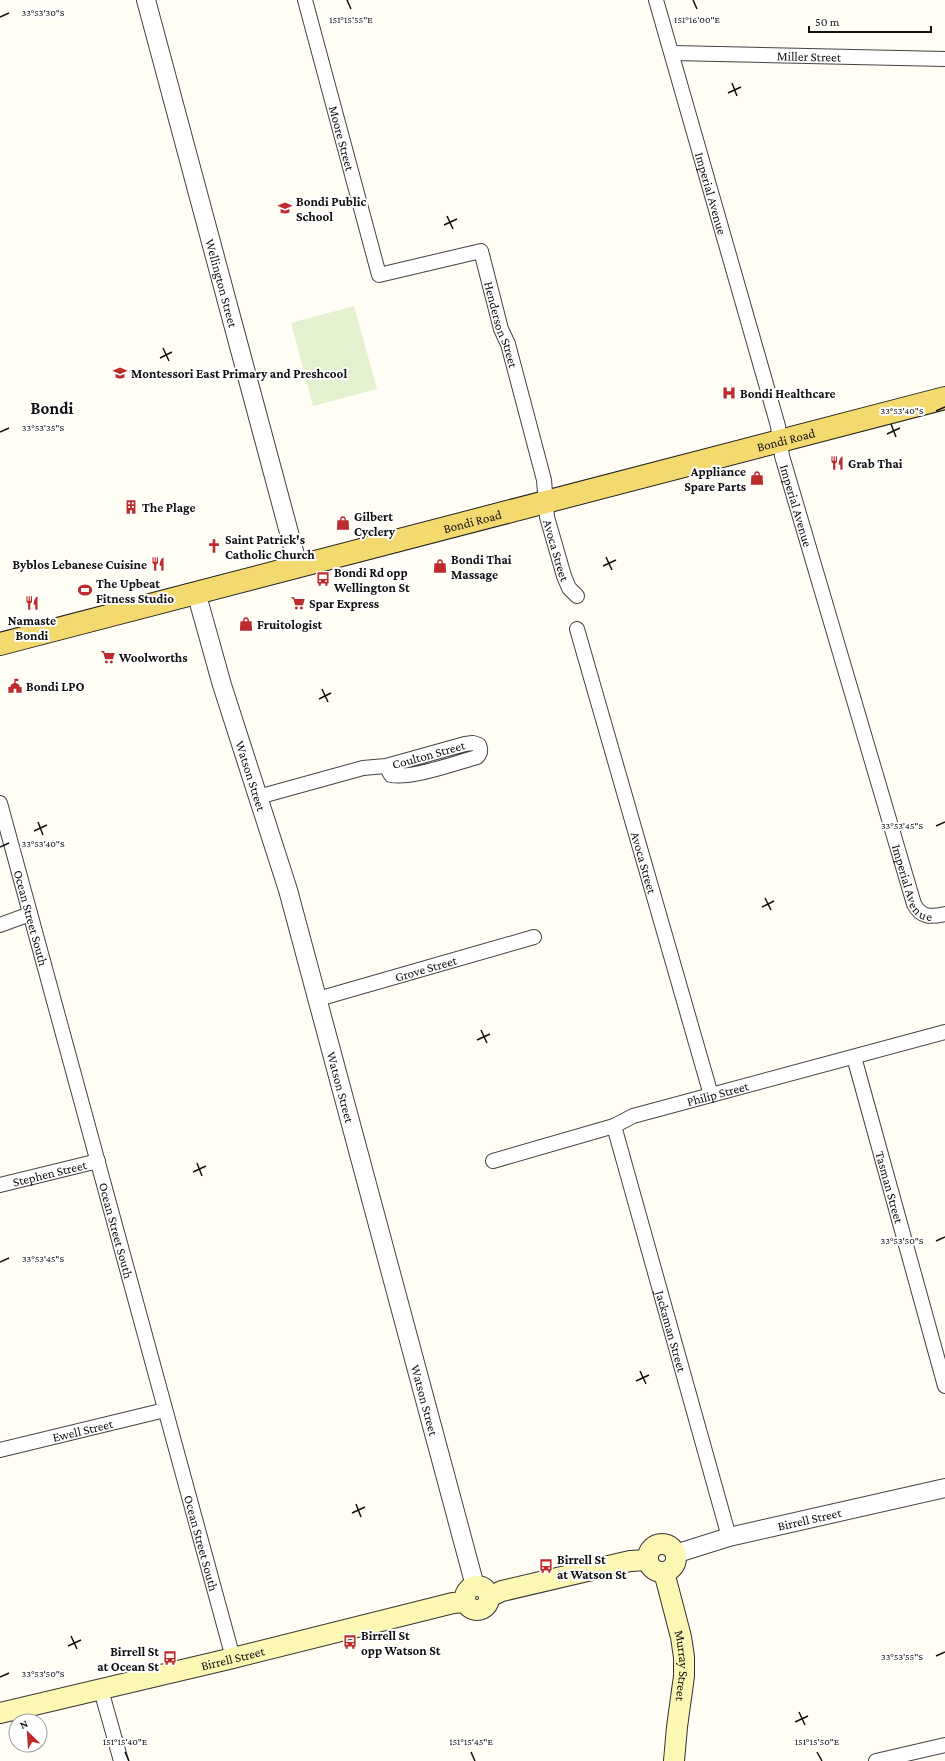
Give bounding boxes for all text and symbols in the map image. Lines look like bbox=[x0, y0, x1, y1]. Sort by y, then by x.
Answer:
text: 33°53'30"S bbox=[21, 7, 65, 18]
scale bar bbox=[809, 8, 931, 34]
text: 151°15'55"E bbox=[329, 14, 373, 25]
text: 151°16'00"E bbox=[674, 14, 720, 25]
text: 50 m bbox=[815, 15, 840, 29]
street label: Miller Street bbox=[777, 48, 842, 65]
street label: Moore Street bbox=[326, 104, 358, 173]
street label: Imperial Avenue bbox=[692, 150, 730, 237]
place label: Bondi Public School bbox=[296, 194, 366, 224]
school or university icon: Bondi Public School bbox=[277, 200, 293, 216]
street label: Wellington Street bbox=[202, 237, 241, 330]
street label: Henderson Street bbox=[481, 280, 521, 370]
school or university icon: Montessori East Primary and Preshcool bbox=[112, 365, 128, 381]
place label: Montessori East Primary and Preshcool bbox=[131, 366, 347, 381]
hospital icon: Bondi Healthcare bbox=[721, 385, 737, 401]
place label: Bondi Healthcare bbox=[740, 386, 836, 401]
district label: Bondi bbox=[31, 399, 73, 418]
text: 33°53'40"S bbox=[880, 405, 924, 416]
text: 33°53'35"S bbox=[22, 422, 64, 433]
street label: Bondi Road bbox=[755, 425, 817, 455]
restaurant icon: Grab Thai bbox=[829, 455, 845, 471]
place label: Grab Thai bbox=[848, 456, 903, 471]
street label: Imperial Avenue bbox=[777, 463, 815, 549]
place label: Appliance Spare Parts bbox=[684, 464, 746, 494]
shop icon: Appliance Spare Parts bbox=[749, 470, 765, 486]
building icon: The Plage bbox=[123, 499, 139, 515]
place label: The Plage bbox=[142, 500, 196, 515]
street label: Bondi Road bbox=[442, 507, 503, 536]
place label: Gilbert Cyclery bbox=[354, 509, 396, 539]
shop icon: Gilbert Cyclery bbox=[335, 515, 351, 531]
street label: Avoca Street bbox=[540, 518, 573, 584]
place label: Saint Patrick's Catholic Church bbox=[225, 532, 315, 562]
church icon: Saint Patrick's Catholic Church bbox=[206, 538, 222, 554]
place label: Bondi Thai Massage bbox=[451, 552, 512, 582]
restaurant icon: Byblos Lebanese Cuisine bbox=[150, 556, 166, 572]
place label: Byblos Lebanese Cuisine bbox=[12, 557, 147, 572]
shop icon: Bondi Thai Massage bbox=[432, 558, 448, 574]
place label: Bondi Rd opp Wellington St bbox=[333, 565, 410, 595]
bus stop icon: Bondi Rd opp Wellington St bbox=[315, 571, 331, 587]
place label: The Upbeat Fitness Studio bbox=[96, 576, 174, 606]
sports icon: The Upbeat Fitness Studio bbox=[77, 582, 93, 598]
restaurant icon: Namaste Bondi bbox=[24, 595, 40, 611]
supermarket icon: Spar Express bbox=[290, 595, 306, 611]
place label: Spar Express bbox=[309, 596, 379, 611]
place label: Namaste Bondi bbox=[8, 613, 56, 643]
shop icon: Fruitologist bbox=[238, 616, 254, 632]
place label: Fruitologist bbox=[257, 617, 323, 632]
supermarket icon: Woolworths bbox=[100, 649, 116, 665]
place label: Woolworths bbox=[118, 650, 188, 665]
public building icon: Bondi LPO bbox=[7, 678, 23, 694]
place label: Bondi LPO bbox=[26, 679, 84, 694]
street label: Coulton Street bbox=[390, 737, 467, 772]
street label: Watson Street bbox=[232, 739, 269, 814]
text: 33°53'45"S bbox=[881, 820, 923, 831]
street label: Avoca Street bbox=[628, 830, 660, 896]
text: 33°53'40"S bbox=[21, 838, 65, 849]
street label: Imperial Avenue bbox=[889, 843, 933, 924]
street label: Ocean Street South bbox=[11, 868, 51, 968]
street label: Grove Street bbox=[393, 952, 459, 985]
street label: Watson Street bbox=[324, 1050, 357, 1125]
street label: Philip Street bbox=[685, 1078, 751, 1109]
street label: Tasman Street bbox=[872, 1149, 907, 1226]
street label: Stephen Street bbox=[11, 1157, 89, 1190]
street label: Ocean Street South bbox=[96, 1181, 136, 1280]
text: 33°53'50"S bbox=[881, 1235, 924, 1246]
text: 33°53'45"S bbox=[22, 1253, 64, 1264]
street label: Jackaman Street bbox=[652, 1288, 690, 1374]
street label: Watson Street bbox=[408, 1363, 441, 1438]
street label: Ewell Street bbox=[51, 1416, 115, 1445]
street label: Ocean Street South bbox=[181, 1493, 221, 1593]
street label: Birrell Street bbox=[776, 1505, 843, 1534]
place label: Birrell St at Watson St bbox=[557, 1552, 627, 1582]
bus stop icon: Birrell St at Watson St bbox=[538, 1558, 554, 1574]
place label: Birrell St opp Watson St bbox=[361, 1628, 441, 1658]
street label: Murray Street bbox=[671, 1628, 691, 1703]
bus stop icon: Birrell St opp Watson St bbox=[342, 1634, 358, 1650]
street label: Birrell Street bbox=[199, 1643, 267, 1673]
place label: Birrell St at Ocean St bbox=[97, 1644, 159, 1674]
bus stop icon: Birrell St at Ocean St bbox=[162, 1650, 178, 1666]
text: 33°53'55"S bbox=[881, 1651, 923, 1662]
text: 33°53'50"S bbox=[22, 1668, 65, 1679]
north arrow bbox=[8, 1713, 48, 1753]
text: N bbox=[18, 1717, 30, 1731]
text: 151°15'40"E bbox=[103, 1736, 148, 1747]
text: 151°15'45"E bbox=[449, 1736, 493, 1747]
text: 151°15'50"E bbox=[795, 1736, 840, 1747]

